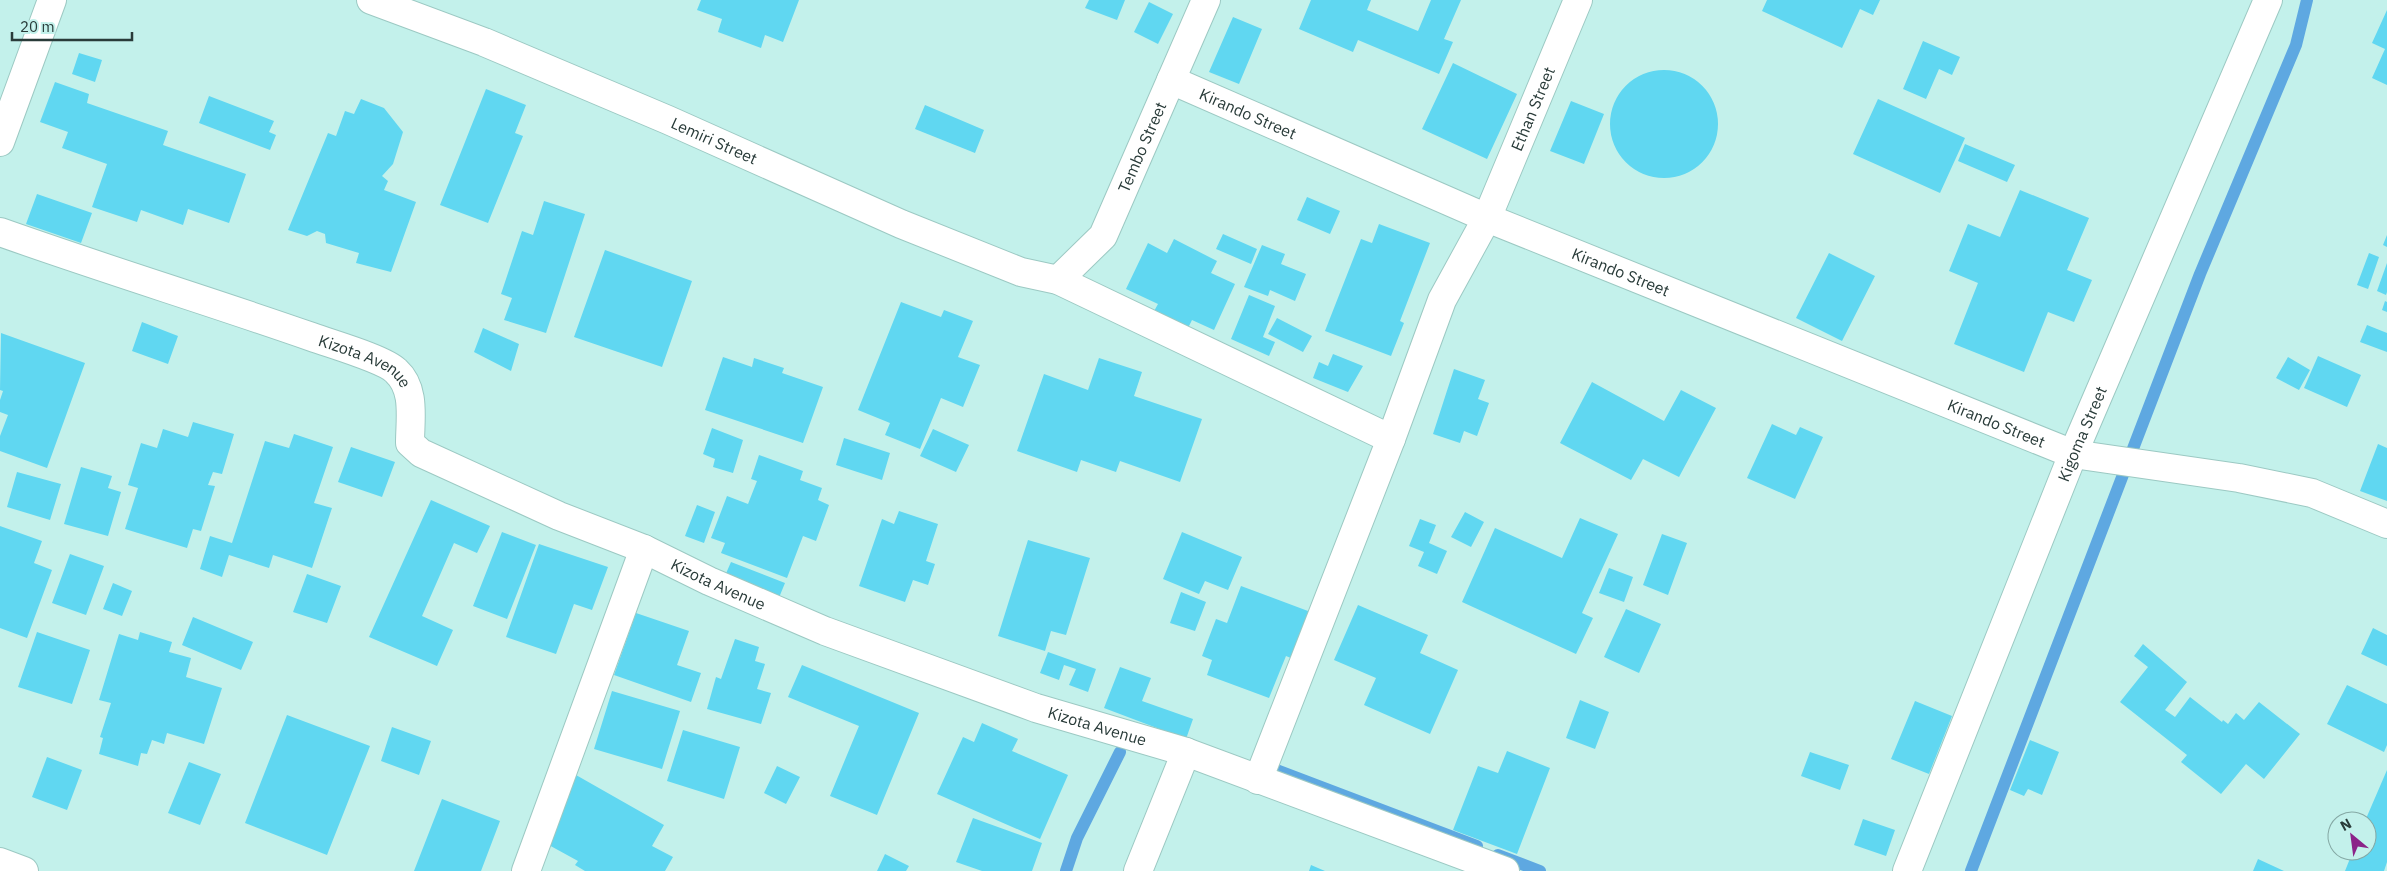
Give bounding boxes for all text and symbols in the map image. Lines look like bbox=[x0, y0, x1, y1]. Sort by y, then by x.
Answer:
scale bar bbox=[12, 10, 132, 42]
text: 20 m bbox=[20, 17, 55, 36]
street label: Ethan Street bbox=[1506, 64, 1559, 154]
street label: Kirando Street bbox=[1197, 84, 1299, 144]
street label: Tembo Street bbox=[1113, 99, 1170, 195]
street label: Lemiri Street bbox=[668, 113, 760, 169]
street label: Kirando Street bbox=[1569, 243, 1673, 300]
street label: Kizota Avenue bbox=[316, 330, 416, 391]
street label: Kigoma Street bbox=[2053, 383, 2111, 484]
street label: Kirando Street bbox=[1945, 395, 2048, 452]
street label: Kizota Avenue bbox=[668, 554, 769, 614]
street label: Kizota Avenue bbox=[1046, 702, 1149, 750]
north arrow bbox=[2327, 811, 2377, 861]
text: N bbox=[2337, 814, 2354, 835]

